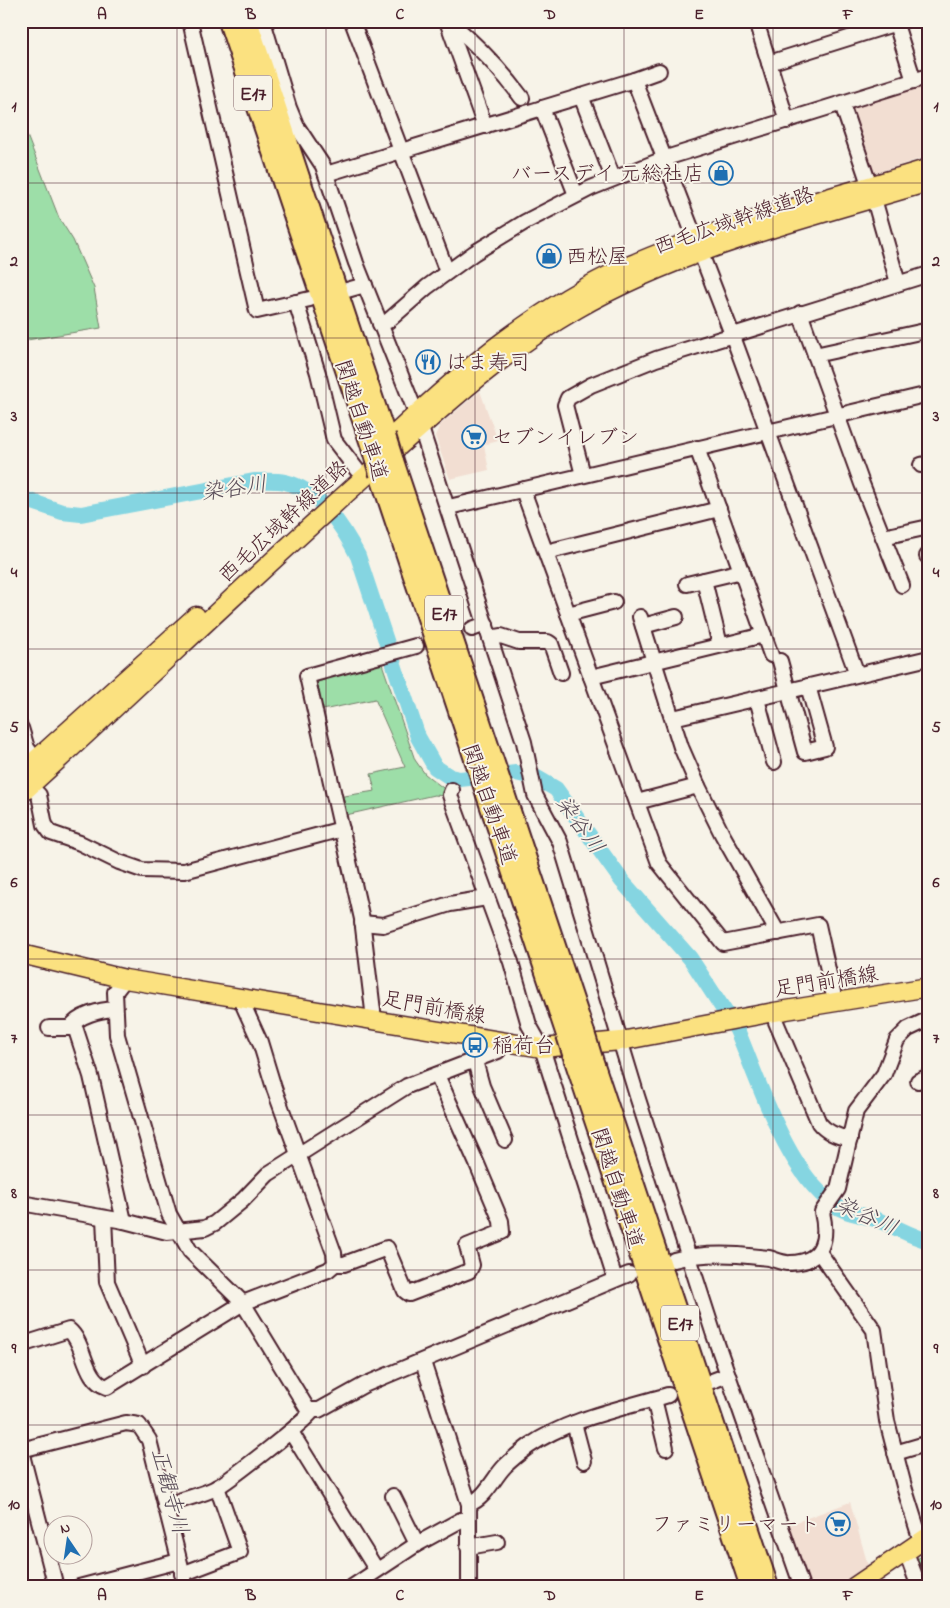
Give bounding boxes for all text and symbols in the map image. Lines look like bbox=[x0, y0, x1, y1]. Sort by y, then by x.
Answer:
text: A bbox=[97, 3, 107, 27]
text: B bbox=[245, 3, 257, 27]
text: C bbox=[396, 3, 405, 27]
text: D bbox=[543, 3, 556, 27]
text: E bbox=[694, 3, 704, 27]
text: F bbox=[842, 3, 854, 27]
road number: E17 bbox=[234, 76, 272, 110]
text: 1 bbox=[11, 95, 17, 119]
text: 1 bbox=[933, 95, 939, 119]
place label: バースデイ 元総社店 bbox=[511, 160, 704, 190]
shop icon: バースデイ 元総社店 bbox=[708, 160, 734, 186]
street label: 西毛広域幹線道路 bbox=[650, 180, 819, 263]
shop icon: 西松屋 bbox=[536, 243, 562, 269]
place label: 西松屋 bbox=[566, 243, 629, 273]
text: 2 bbox=[9, 250, 18, 274]
text: 2 bbox=[931, 250, 940, 274]
restaurant icon: はま寿司 bbox=[415, 349, 441, 375]
place label: はま寿司 bbox=[446, 349, 530, 379]
street label: 関越自動車道 bbox=[326, 356, 394, 485]
text: 3 bbox=[10, 405, 18, 429]
text: 3 bbox=[932, 405, 940, 429]
supermarket icon: セブンイレブン bbox=[461, 424, 487, 450]
place label: セブンイレブン bbox=[492, 424, 639, 454]
street label: 西毛広域幹線道路 bbox=[213, 454, 356, 591]
water label: 染谷川 bbox=[200, 470, 269, 510]
text: 4 bbox=[10, 561, 18, 585]
text: 4 bbox=[932, 561, 940, 585]
road number: E17 bbox=[425, 596, 463, 630]
text: 5 bbox=[9, 716, 19, 740]
text: 5 bbox=[931, 716, 941, 740]
street label: 関越自動車道 bbox=[453, 740, 523, 869]
water label: 染谷川 bbox=[546, 790, 611, 862]
text: 6 bbox=[9, 871, 18, 895]
text: 6 bbox=[931, 871, 940, 895]
street label: 足門前橋線 bbox=[772, 960, 881, 1006]
street label: 足門前橋線 bbox=[379, 985, 488, 1033]
text: 7 bbox=[11, 1027, 18, 1051]
text: 7 bbox=[933, 1027, 940, 1051]
bus stop icon: 稲荷台 bbox=[462, 1032, 488, 1058]
place label: 稲荷台 bbox=[492, 1032, 555, 1062]
street label: 関越自動車道 bbox=[582, 1124, 650, 1253]
text: 8 bbox=[10, 1182, 17, 1206]
text: 8 bbox=[932, 1182, 939, 1206]
water label: 染谷川 bbox=[829, 1190, 902, 1246]
road number: E17 bbox=[661, 1306, 699, 1340]
text: 9 bbox=[11, 1337, 17, 1361]
text: 9 bbox=[933, 1337, 939, 1361]
water label: 正観寺川 bbox=[141, 1445, 195, 1538]
text: 10 bbox=[8, 1493, 20, 1517]
text: 10 bbox=[930, 1493, 942, 1517]
place label: ファミリーマート bbox=[652, 1511, 820, 1541]
supermarket icon: ファミリーマート bbox=[825, 1511, 851, 1537]
north arrow bbox=[42, 1516, 92, 1566]
text: N bbox=[58, 1518, 72, 1540]
text: A bbox=[97, 1584, 107, 1608]
text: B bbox=[245, 1584, 257, 1608]
text: C bbox=[396, 1584, 405, 1608]
text: D bbox=[543, 1584, 556, 1608]
text: E bbox=[694, 1584, 704, 1608]
text: F bbox=[842, 1584, 854, 1608]

